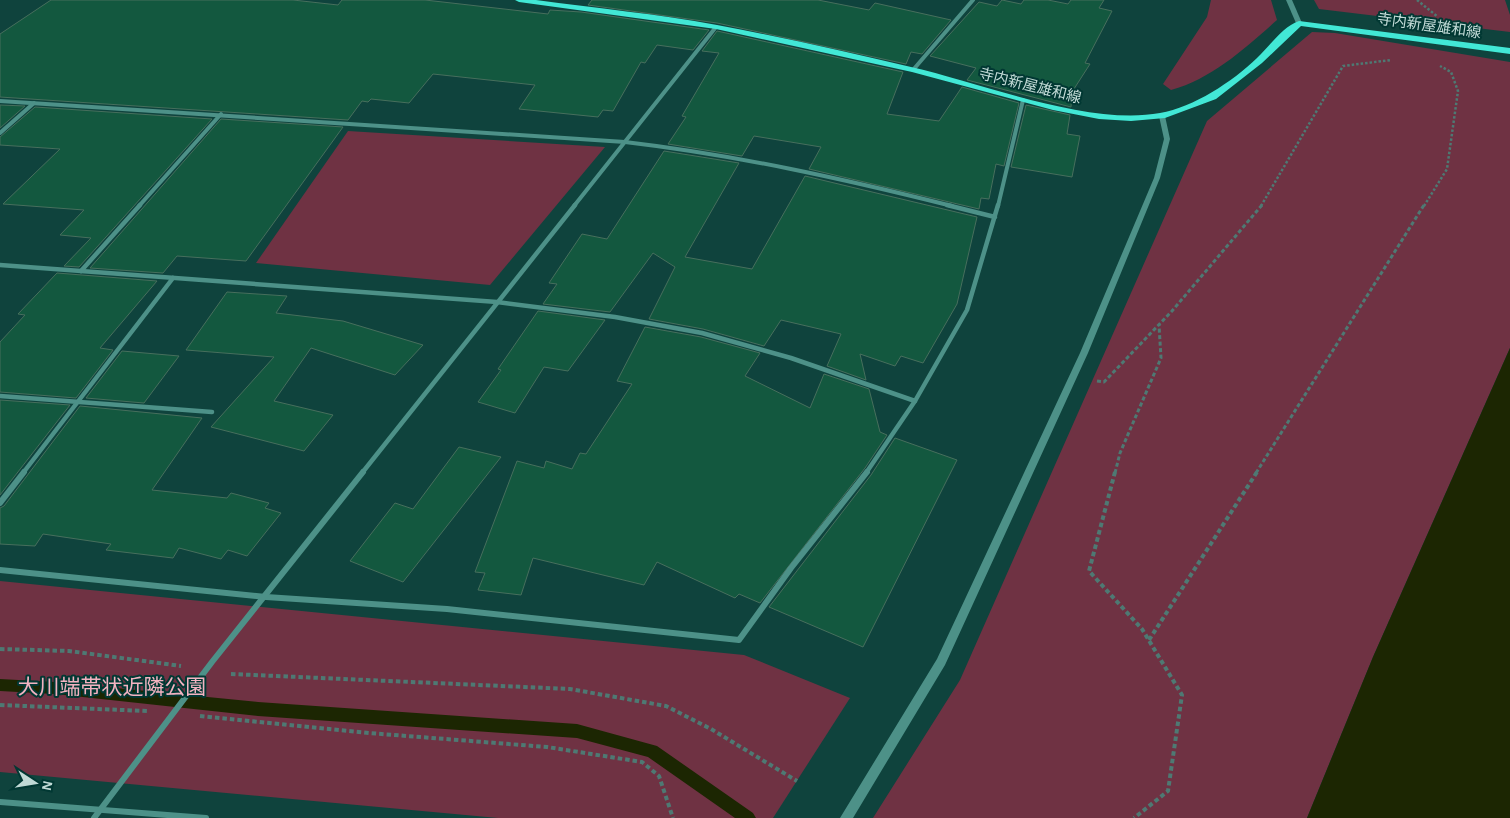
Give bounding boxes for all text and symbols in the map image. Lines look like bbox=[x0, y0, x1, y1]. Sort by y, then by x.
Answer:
street label: 寺内新屋雄和線 bbox=[1376, 10, 1482, 41]
street label: 寺内新屋雄和線 bbox=[977, 65, 1083, 106]
park label: 大川端帯状近隣公園 bbox=[18, 676, 207, 698]
north arrow bbox=[10, 758, 60, 808]
text: N bbox=[39, 779, 55, 792]

